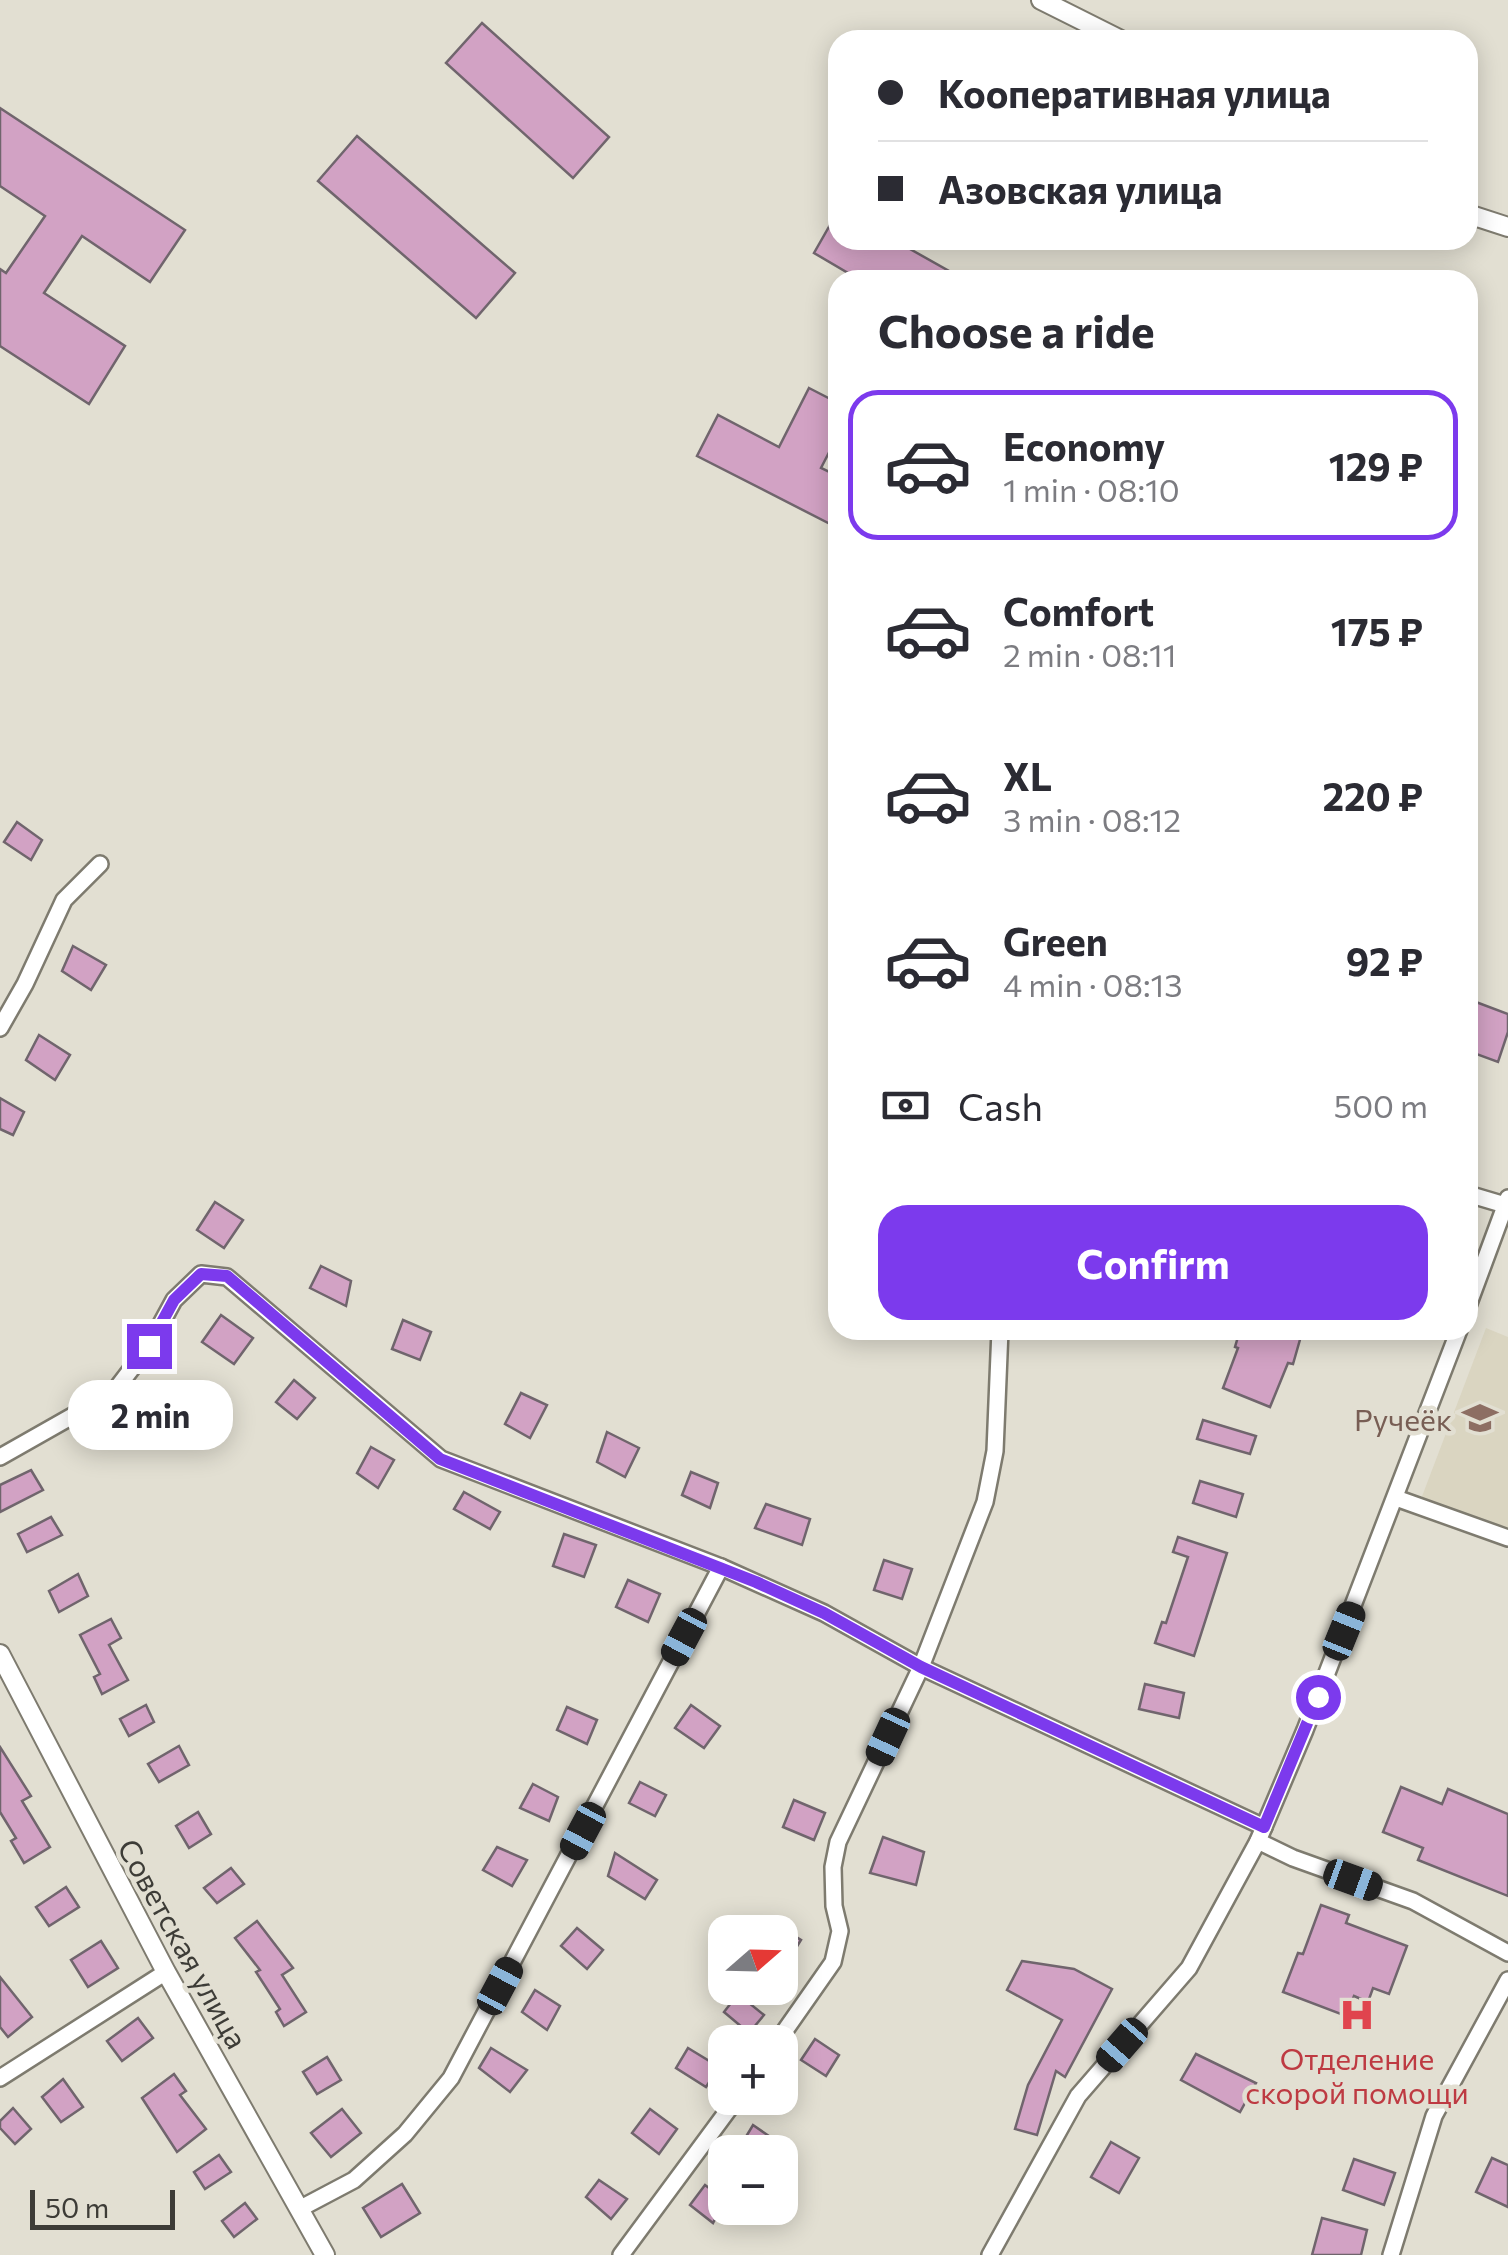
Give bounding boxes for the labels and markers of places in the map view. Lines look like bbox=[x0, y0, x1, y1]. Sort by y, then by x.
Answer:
school or university icon: Ручеёк bbox=[1461, 1399, 1499, 1437]
place label: Ручеёк bbox=[1354, 1400, 1452, 1437]
hospital icon: Отделение скорой помощи bbox=[1338, 1996, 1376, 2034]
place label: Отделение скорой помощи bbox=[1245, 2039, 1469, 2110]

